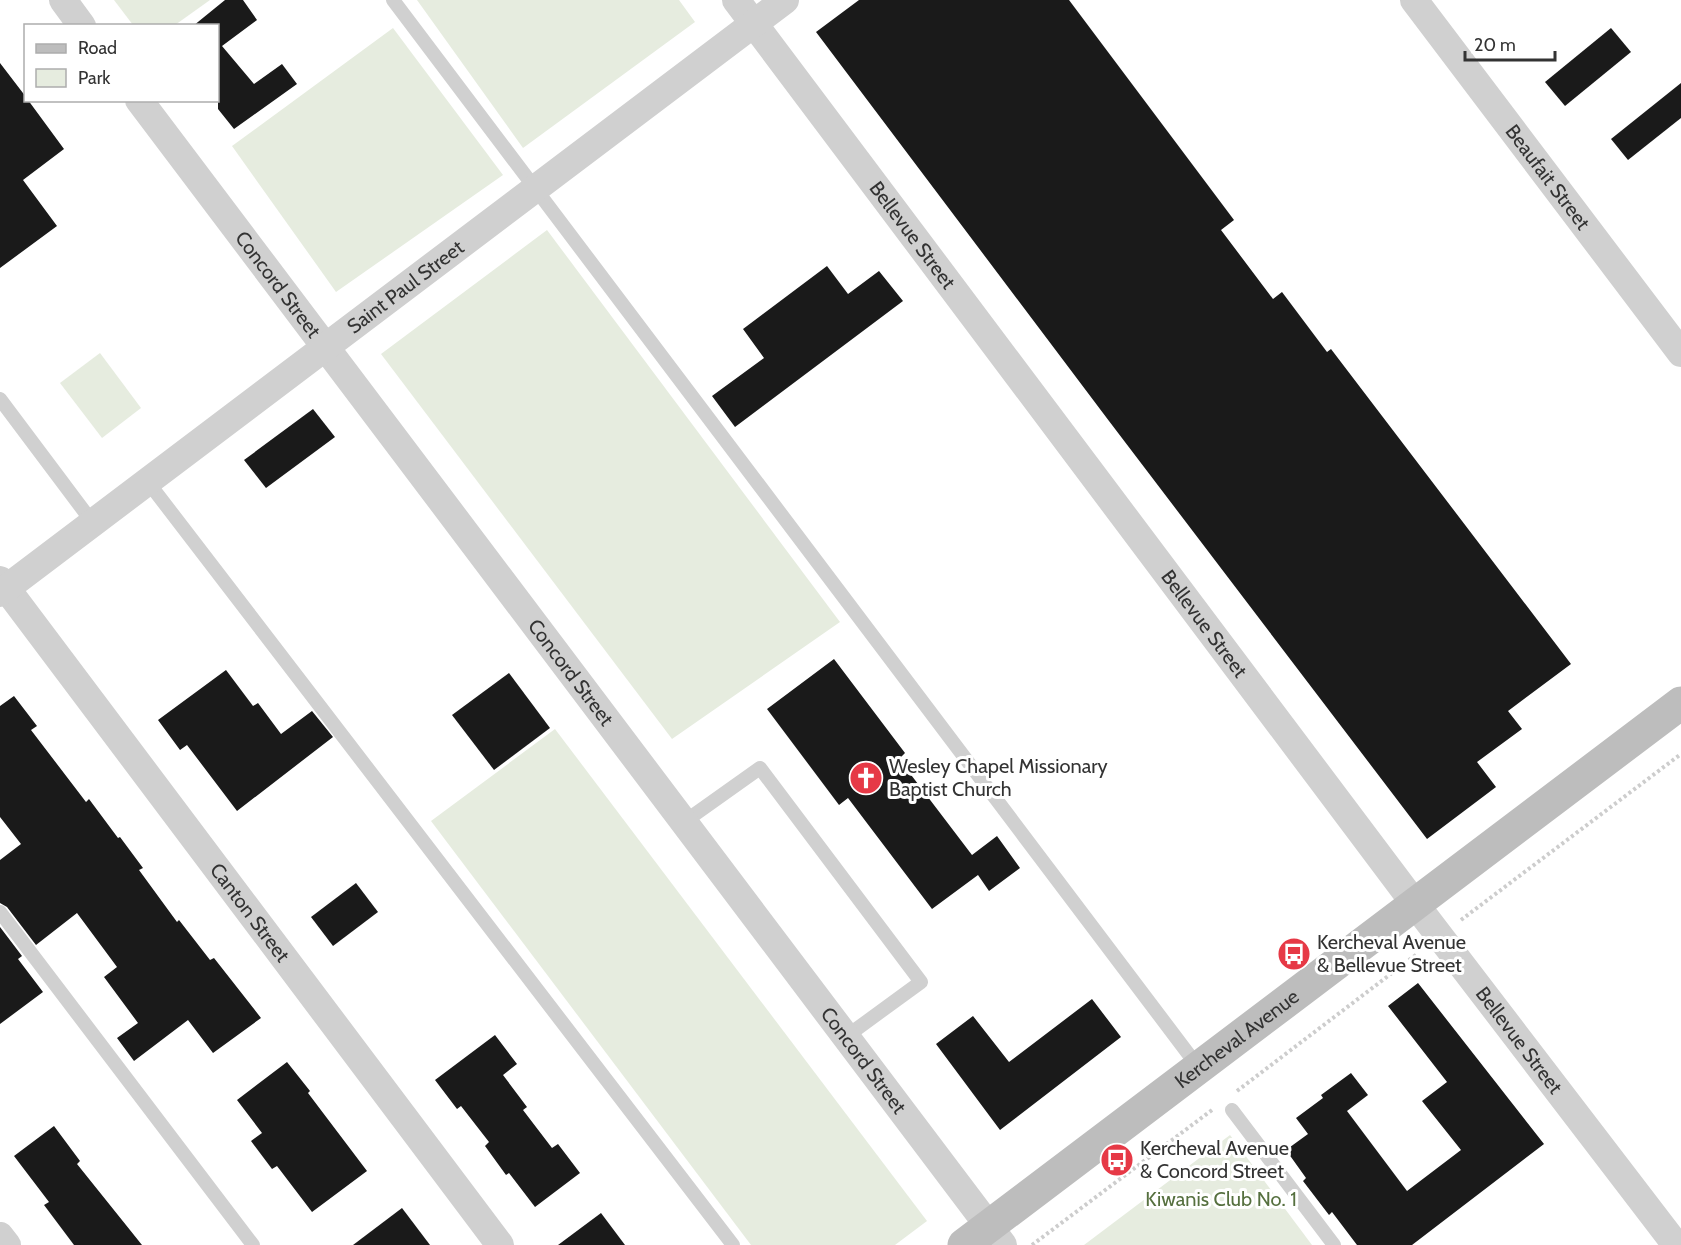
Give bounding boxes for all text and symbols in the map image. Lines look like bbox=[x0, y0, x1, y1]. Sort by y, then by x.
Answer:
legend bbox=[24, 24, 219, 102]
scale bar bbox=[1465, 24, 1555, 62]
text: 20 m bbox=[1474, 34, 1516, 56]
text: Road bbox=[78, 37, 117, 59]
text: Park bbox=[78, 67, 111, 89]
street label: Beaufait Street bbox=[1501, 120, 1595, 234]
street label: Bellevue Street bbox=[864, 177, 961, 294]
street label: Concord Street bbox=[230, 226, 326, 343]
street label: Saint Paul Street bbox=[342, 235, 469, 338]
street label: Bellevue Street bbox=[1156, 565, 1253, 682]
street label: Concord Street bbox=[523, 614, 619, 731]
place label: Wesley Chapel Missionary Baptist Church bbox=[889, 754, 1108, 801]
church icon: Wesley Chapel Missionary Baptist Church bbox=[848, 760, 884, 796]
street label: Canton Street bbox=[205, 858, 295, 967]
place label: Kercheval Avenue & Bellevue Street bbox=[1317, 930, 1466, 977]
bus stop icon: Kercheval Avenue & Bellevue Street bbox=[1276, 936, 1312, 972]
street label: Bellevue Street bbox=[1471, 982, 1568, 1099]
street label: Kercheval Avenue bbox=[1170, 984, 1304, 1093]
street label: Concord Street bbox=[816, 1002, 912, 1119]
place label: Kercheval Avenue & Concord Street bbox=[1140, 1136, 1289, 1183]
bus stop icon: Kercheval Avenue & Concord Street bbox=[1099, 1142, 1135, 1178]
park label: Kiwanis Club No. 1 bbox=[1145, 1187, 1297, 1211]

